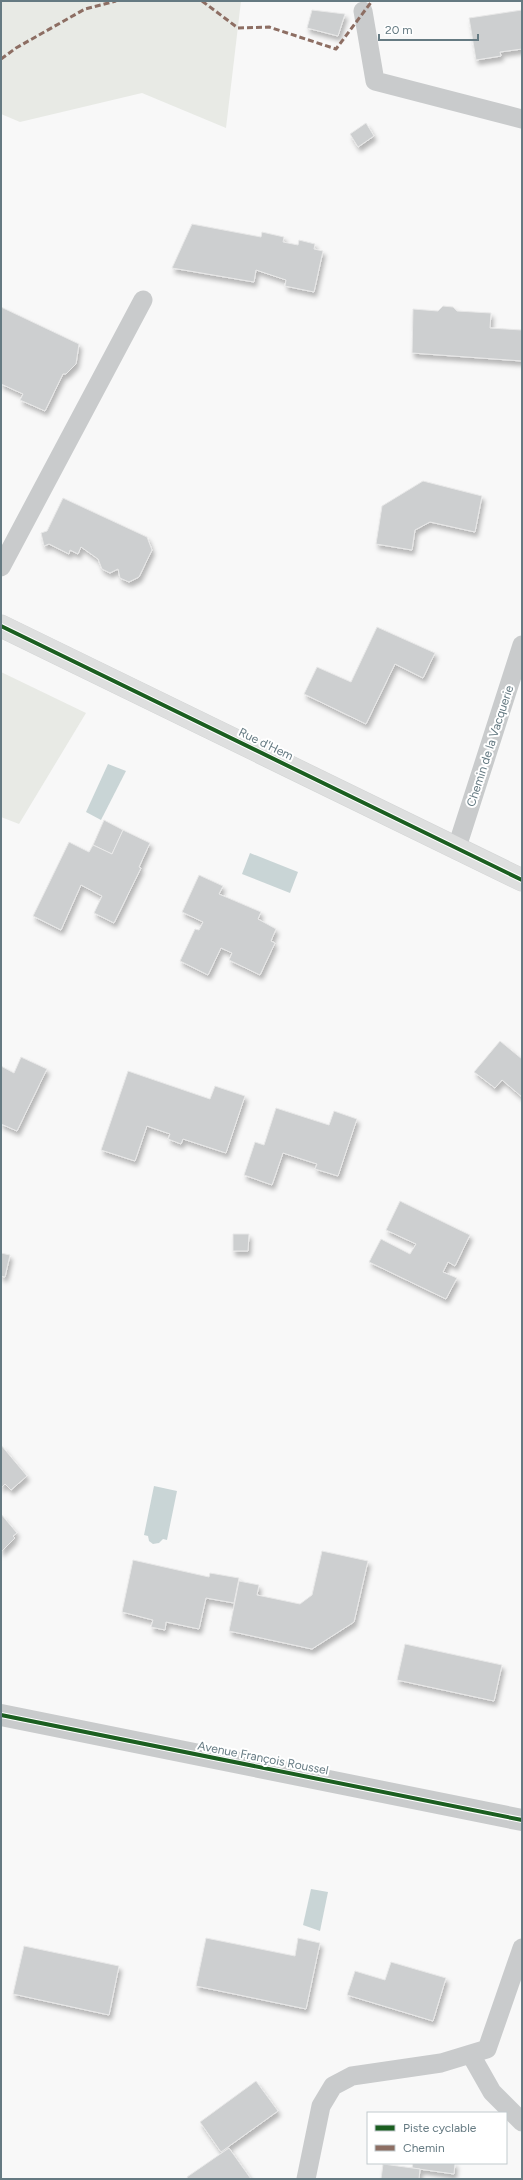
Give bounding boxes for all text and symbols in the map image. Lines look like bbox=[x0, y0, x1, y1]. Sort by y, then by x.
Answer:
scale bar bbox=[379, 16, 478, 42]
text: 20 m bbox=[385, 23, 413, 37]
street label: Chemin de la Vacquerie bbox=[464, 683, 516, 808]
street label: Rue d'Hem bbox=[236, 725, 296, 763]
street label: Avenue François Roussel bbox=[196, 1738, 330, 1778]
legend bbox=[367, 2112, 507, 2164]
text: Piste cyclable bbox=[403, 2121, 477, 2135]
text: Chemin bbox=[403, 2141, 445, 2155]

